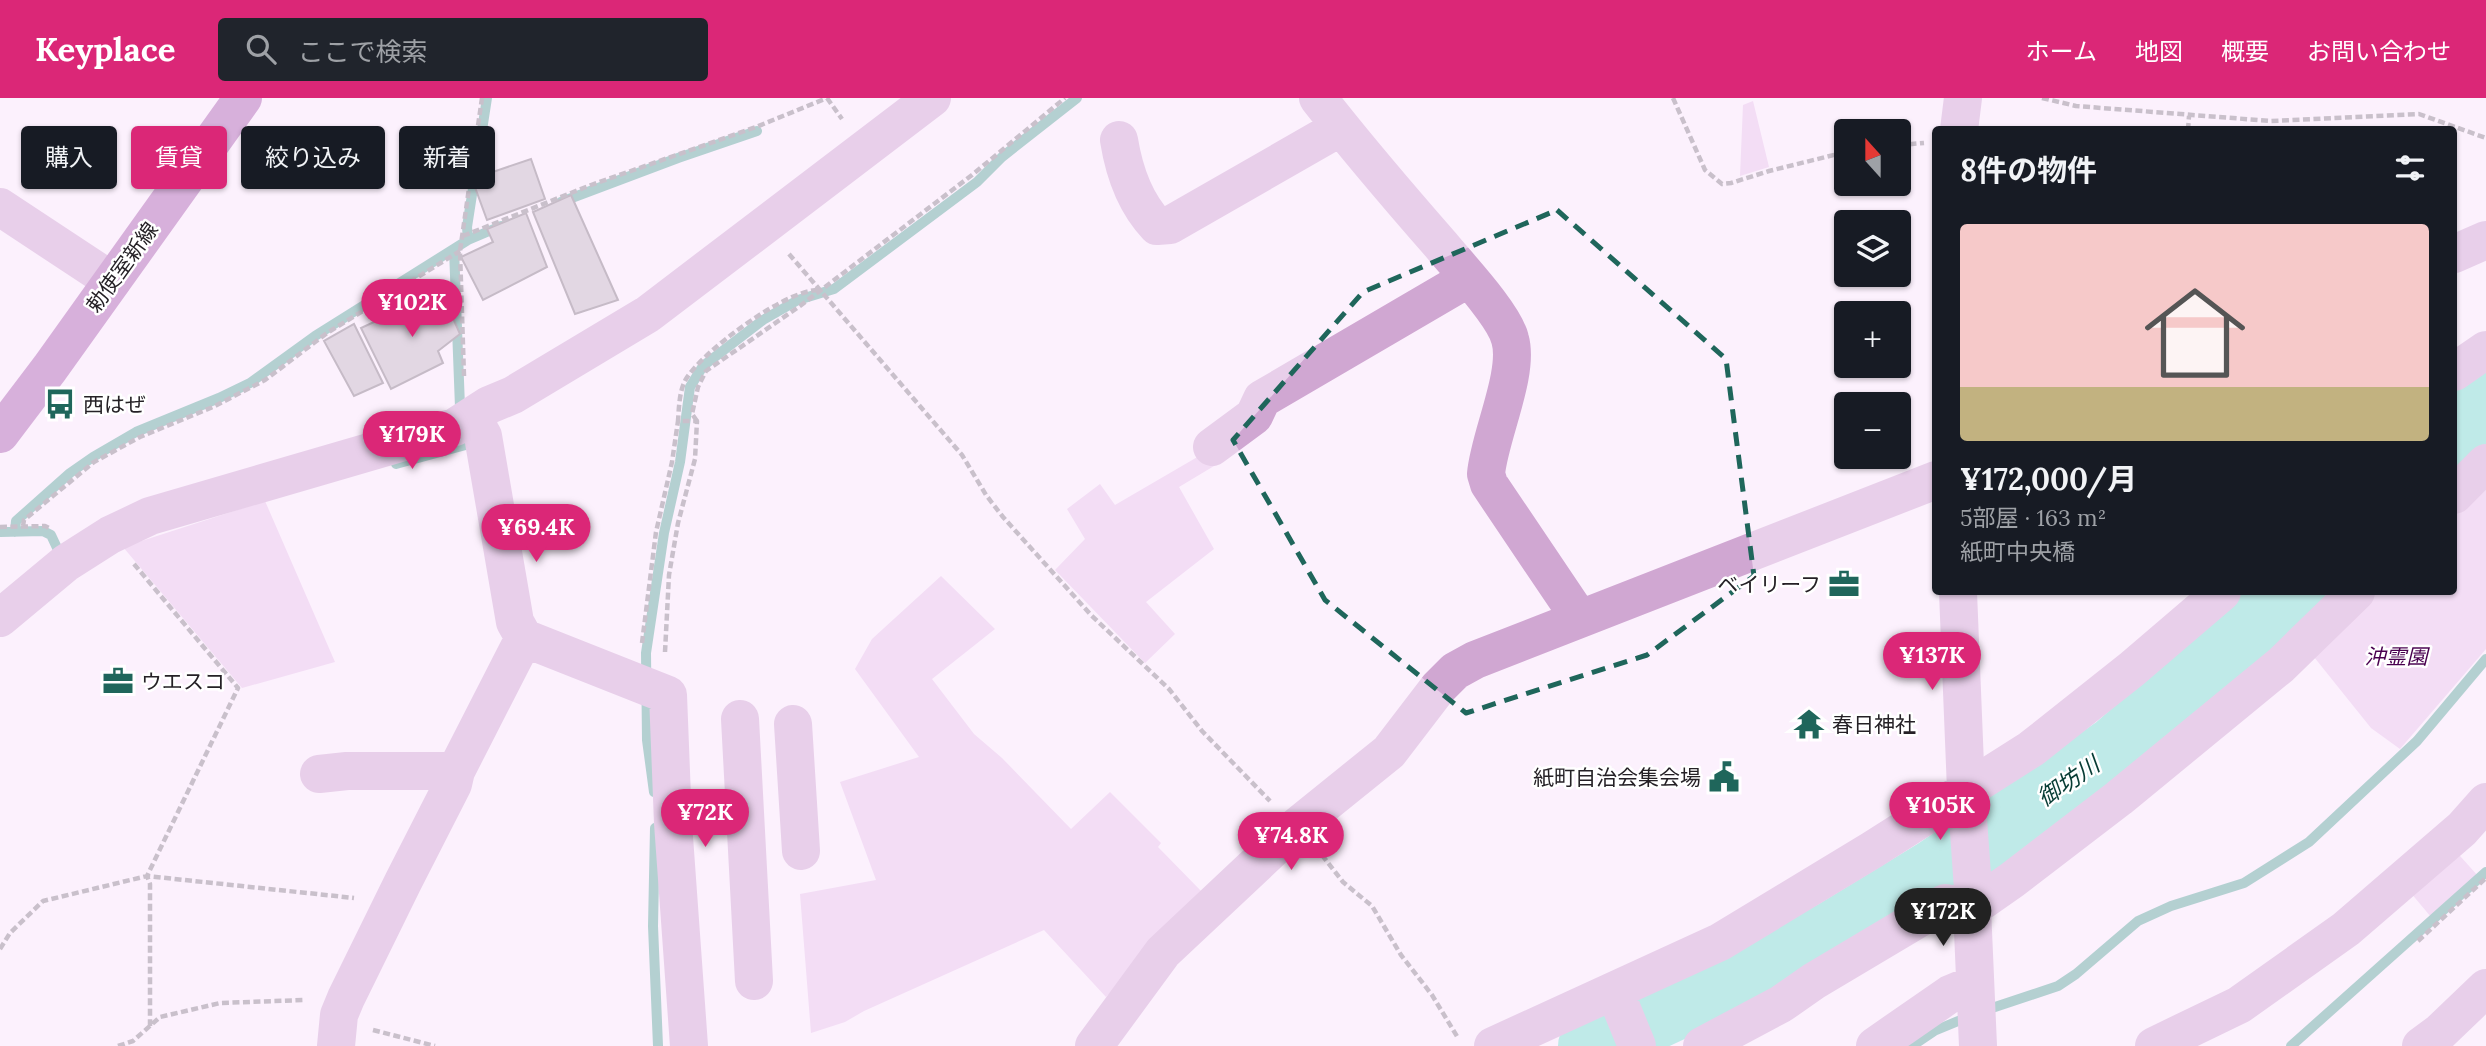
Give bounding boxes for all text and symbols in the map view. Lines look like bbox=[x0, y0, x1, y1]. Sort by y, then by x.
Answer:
search box bbox=[218, 18, 708, 81]
text: Keyplace bbox=[35, 28, 176, 70]
icon: search bbox=[242, 30, 280, 68]
text: ここで検索 bbox=[298, 35, 428, 68]
text: ホーム bbox=[2026, 36, 2097, 67]
text: 地図 bbox=[2135, 36, 2183, 67]
text: 概要 bbox=[2221, 36, 2269, 67]
text: お問い合わせ bbox=[2307, 36, 2451, 67]
north arrow bbox=[1834, 119, 1911, 196]
map controls bbox=[1834, 119, 1911, 469]
chip: 購入 bbox=[21, 126, 117, 189]
chip: 賃貸 bbox=[131, 126, 227, 189]
chip: 絞り込み bbox=[241, 126, 385, 189]
chip: 新着 bbox=[399, 126, 495, 189]
icon: filters bbox=[2391, 149, 2429, 187]
text: 8件の物件 bbox=[1960, 151, 2097, 189]
button: layers bbox=[1834, 210, 1911, 287]
street label: 勅使室新線 bbox=[80, 217, 164, 317]
icon: home bbox=[2132, 270, 2258, 396]
pin: ¥102K bbox=[363, 280, 461, 339]
text: ¥102K bbox=[377, 287, 447, 316]
button: + bbox=[1834, 301, 1911, 378]
bus stop icon: 西はぜ bbox=[43, 387, 77, 421]
place label: 西はぜ bbox=[83, 391, 146, 418]
button: − bbox=[1834, 392, 1911, 469]
pin: ¥179K bbox=[363, 412, 461, 471]
text: ¥179K bbox=[379, 419, 445, 448]
text: ¥172,000/月 bbox=[1960, 460, 2137, 498]
text: 5部屋 · 163 m² bbox=[1960, 503, 2106, 532]
pin: ¥69.4K bbox=[479, 504, 593, 564]
text: ¥69.4K bbox=[497, 512, 575, 541]
text: 紙町中央橋 bbox=[1960, 537, 2075, 566]
office icon: ベイリーフ bbox=[1827, 567, 1861, 601]
place label: ベイリーフ bbox=[1717, 571, 1821, 598]
pin: ¥137K bbox=[1883, 632, 1981, 692]
text: ¥137K bbox=[1899, 640, 1965, 669]
park label: 沖霊園 bbox=[2365, 643, 2430, 670]
office icon: ウエスコ bbox=[101, 664, 135, 698]
place label: ウエスコ bbox=[141, 668, 225, 695]
temple icon: 春日神社 bbox=[1792, 707, 1826, 741]
place label: 春日神社 bbox=[1832, 711, 1916, 738]
water label: 御坊川 bbox=[2031, 748, 2107, 812]
public building icon: 紙町自治会集会場 bbox=[1707, 760, 1741, 794]
place label: 紙町自治会集会場 bbox=[1533, 764, 1701, 791]
pin: ¥105K bbox=[1891, 782, 1989, 842]
pin: ¥72K bbox=[664, 790, 746, 849]
text: ¥105K bbox=[1905, 790, 1975, 819]
text: ¥72K bbox=[677, 797, 733, 826]
pin: ¥74.8K bbox=[1234, 812, 1348, 872]
text: ¥74.8K bbox=[1254, 820, 1328, 849]
pin: ¥172K bbox=[1894, 888, 1992, 948]
text: ¥172K bbox=[1910, 896, 1976, 925]

